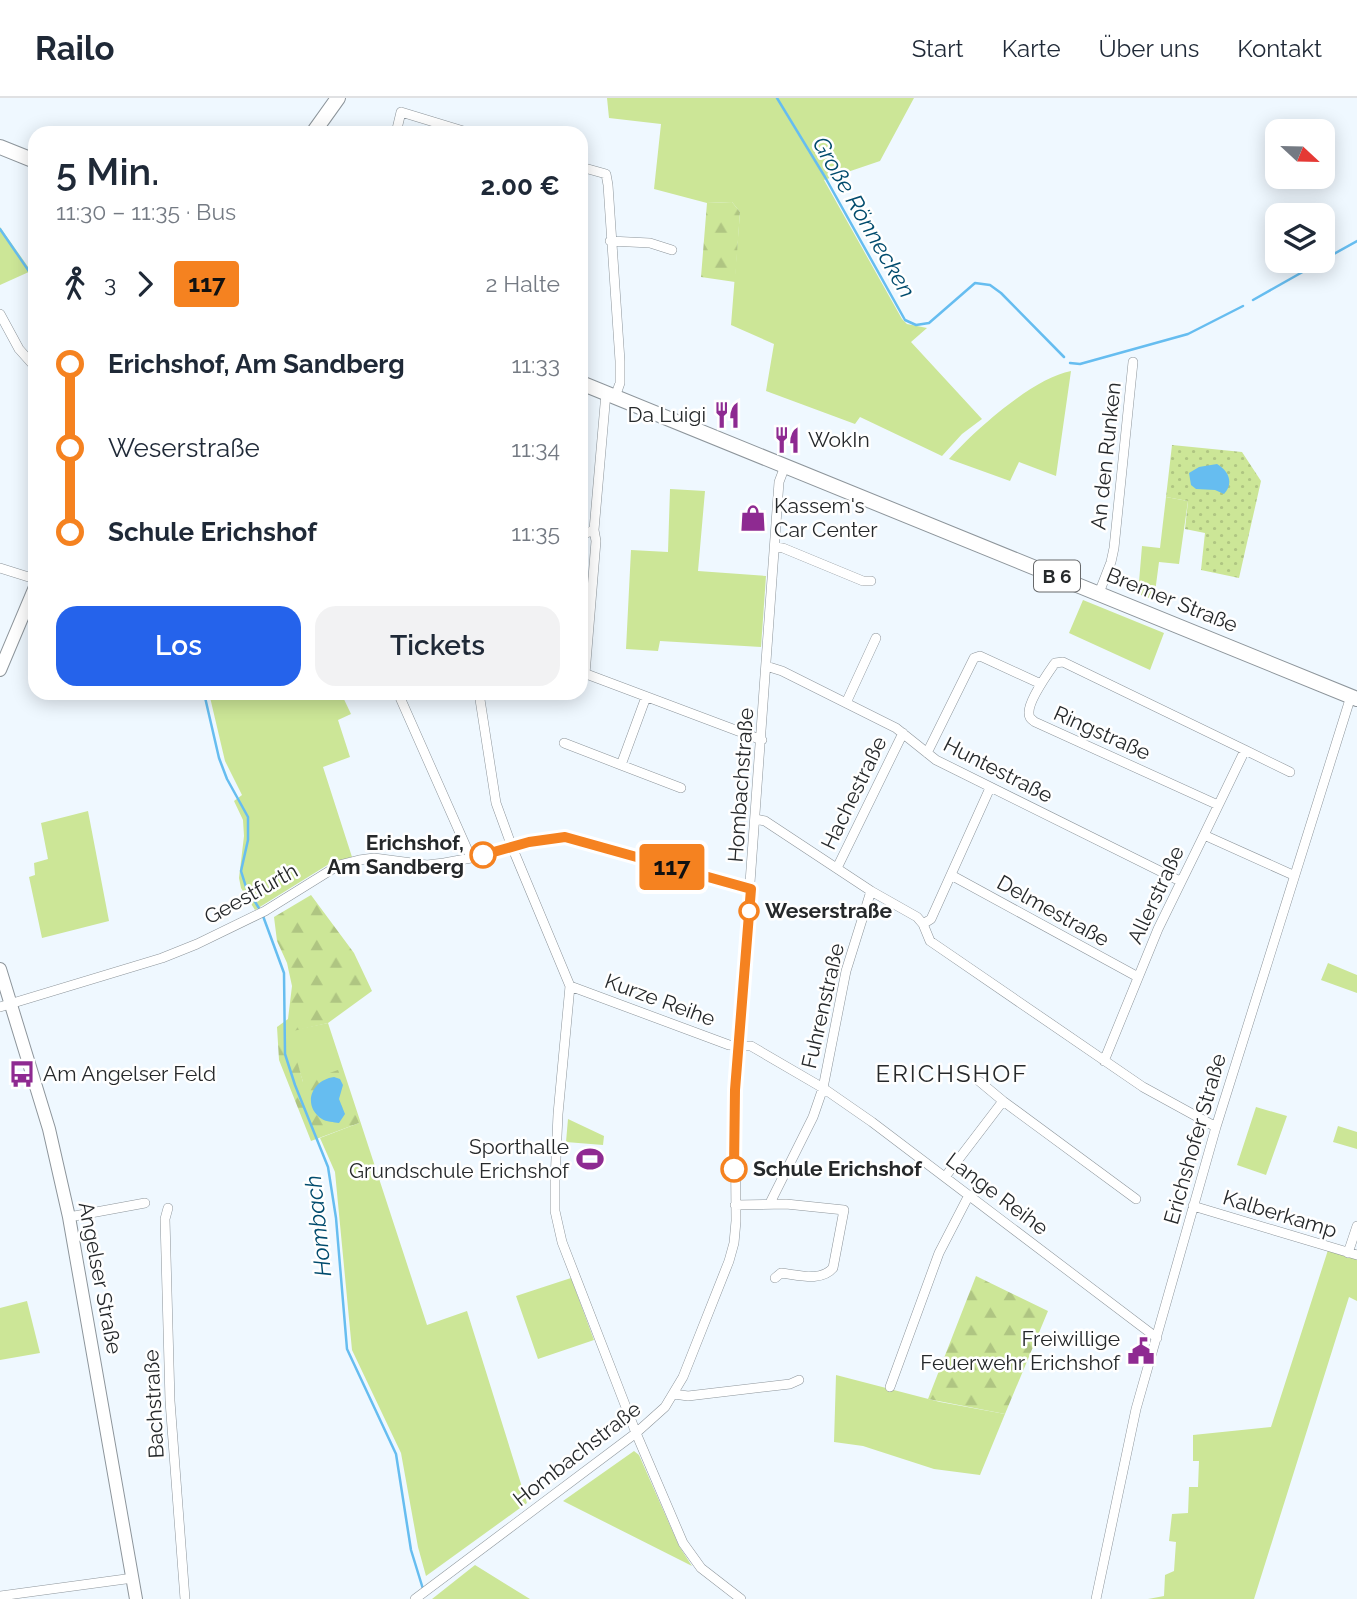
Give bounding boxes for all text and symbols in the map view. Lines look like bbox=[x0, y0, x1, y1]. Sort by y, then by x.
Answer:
text: Railo bbox=[35, 29, 114, 68]
text: Start bbox=[912, 34, 964, 63]
text: Karte bbox=[1002, 34, 1061, 63]
text: Über uns bbox=[1099, 34, 1199, 63]
text: Kontakt bbox=[1237, 34, 1322, 63]
north arrow bbox=[1265, 119, 1335, 189]
map controls bbox=[1265, 119, 1335, 273]
water label: Große Rönnecken bbox=[807, 131, 922, 302]
text: 5 Min. bbox=[56, 149, 159, 194]
text: 2.00 € bbox=[481, 171, 560, 201]
text: 11:30 – 11:35 · Bus bbox=[56, 198, 236, 225]
button: layers bbox=[1265, 203, 1335, 273]
icon: walk bbox=[56, 265, 94, 303]
icon: forward bbox=[126, 265, 164, 303]
text: 117 bbox=[188, 269, 225, 298]
text: 3 bbox=[104, 270, 116, 297]
text: 2 Halte bbox=[485, 270, 560, 297]
text: Erichshof, Am Sandberg bbox=[108, 349, 405, 379]
text: 11:33 bbox=[511, 351, 560, 378]
street label: An den Runken bbox=[1085, 381, 1126, 531]
restaurant icon: Da Luigi bbox=[712, 400, 742, 430]
place label: Da Luigi bbox=[627, 402, 706, 427]
restaurant icon: WokIn bbox=[772, 425, 802, 455]
place label: WokIn bbox=[808, 427, 870, 452]
text: Weserstraße bbox=[108, 433, 260, 463]
text: 11:34 bbox=[511, 435, 560, 462]
place label: Kassem's Car Center bbox=[774, 493, 878, 542]
shop icon: Kassem's Car Center bbox=[738, 503, 768, 533]
text: Schule Erichshof bbox=[108, 517, 317, 547]
text: 11:35 bbox=[511, 519, 560, 546]
road number: B 6 bbox=[1034, 561, 1080, 592]
street label: Bremer Straße bbox=[1103, 562, 1242, 637]
button: Los bbox=[56, 606, 301, 686]
button: Tickets bbox=[315, 606, 560, 686]
street label: Ringstraße bbox=[1050, 700, 1154, 765]
street label: Hombachstraße bbox=[723, 707, 758, 863]
street label: Huntestraße bbox=[939, 731, 1057, 808]
street label: Hachestraße bbox=[815, 732, 892, 853]
place label: Erichshof, Am Sandberg bbox=[327, 830, 464, 879]
marker: Erichshof, Am Sandberg bbox=[470, 842, 496, 868]
street label: Allerstraße bbox=[1122, 842, 1189, 948]
line badge: 117 bbox=[632, 844, 712, 890]
text: 117 bbox=[653, 852, 691, 881]
street label: Geestfurth bbox=[200, 858, 302, 929]
street label: Delmestraße bbox=[993, 869, 1114, 952]
place label: Weserstraße bbox=[765, 898, 893, 923]
marker: Weserstraße bbox=[739, 901, 759, 921]
street label: Fuhrenstraße bbox=[796, 941, 849, 1071]
street label: Kurze Reihe bbox=[602, 968, 719, 1031]
street label: Erichshofer Straße bbox=[1158, 1051, 1231, 1227]
bus stop icon: Am Angelser Feld bbox=[7, 1059, 37, 1089]
district label: ERICHSHOF bbox=[876, 1059, 1028, 1088]
place label: Am Angelser Feld bbox=[43, 1061, 216, 1086]
place label: Sporthalle Grundschule Erichshof bbox=[349, 1134, 570, 1183]
sports icon: Sporthalle Grundschule Erichshof bbox=[575, 1144, 605, 1174]
street label: Lange Reihe bbox=[941, 1147, 1053, 1240]
marker: Schule Erichshof bbox=[721, 1156, 747, 1182]
place label: Schule Erichshof bbox=[753, 1156, 923, 1181]
water label: Hombach bbox=[299, 1174, 336, 1278]
street label: Kalberkamp bbox=[1220, 1184, 1340, 1243]
street label: Angelser Straße bbox=[73, 1200, 127, 1356]
place label: Freiwillige Feuerwehr Erichshof bbox=[920, 1326, 1121, 1375]
public building icon: Freiwillige Feuerwehr Erichshof bbox=[1126, 1336, 1156, 1366]
street label: Bachstraße bbox=[138, 1349, 169, 1459]
street label: Hombachstraße bbox=[508, 1396, 646, 1511]

